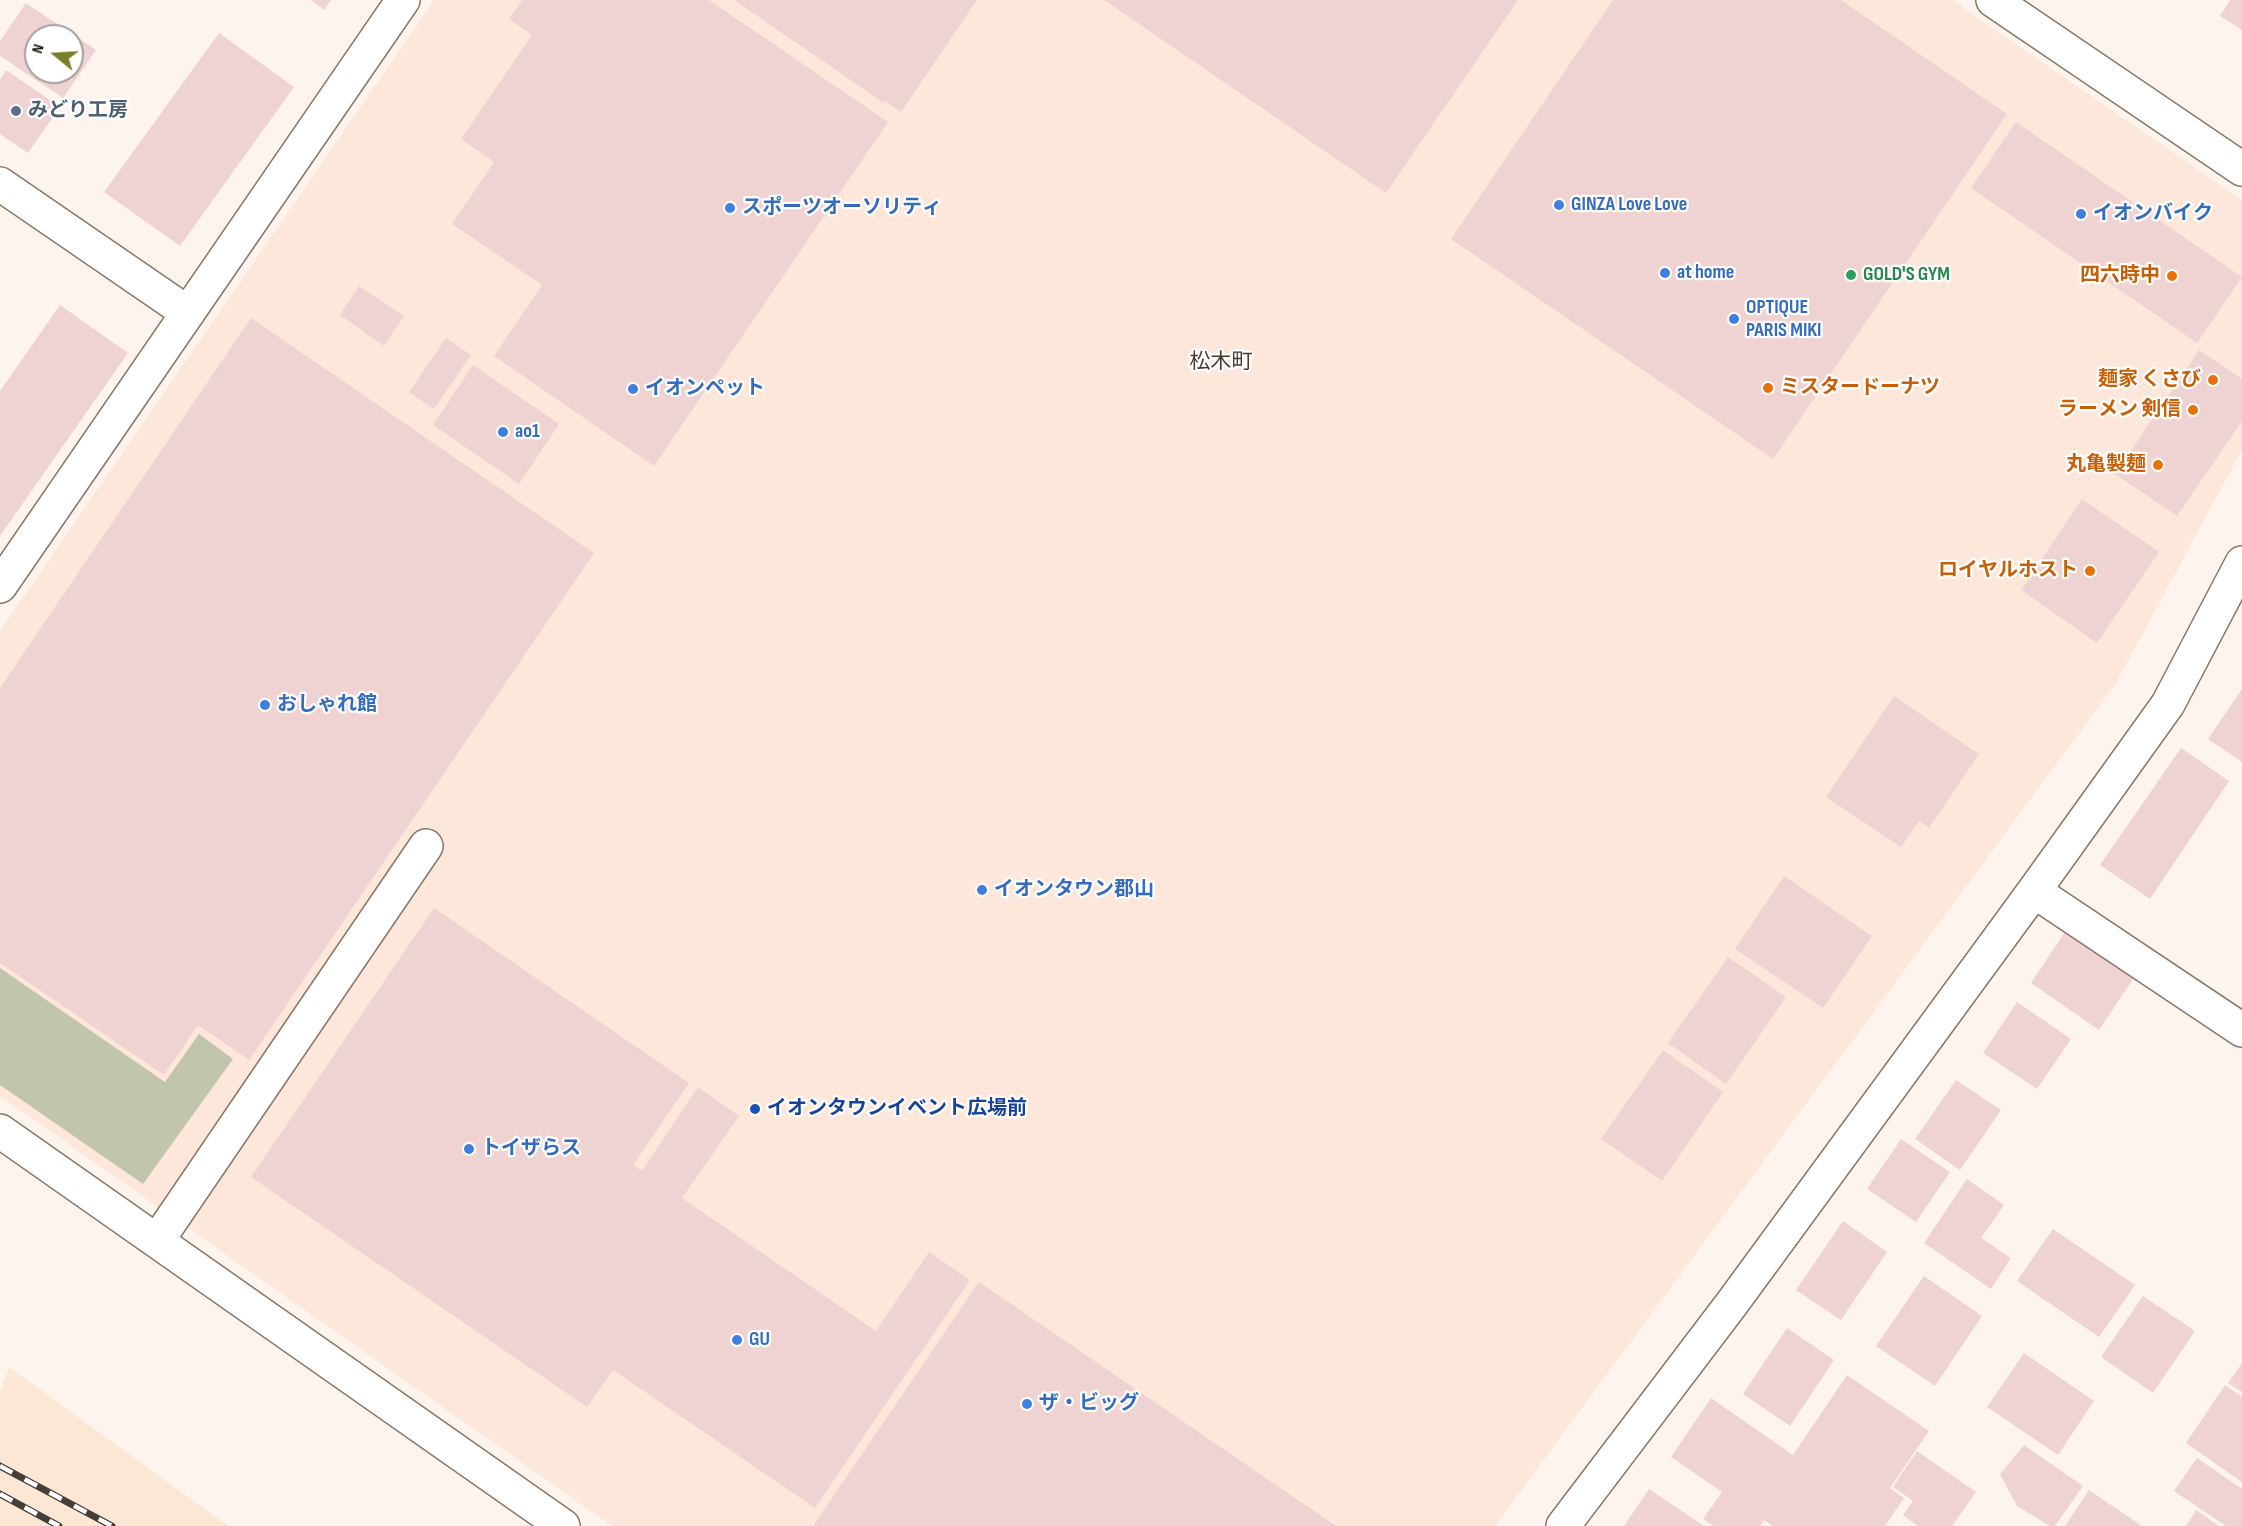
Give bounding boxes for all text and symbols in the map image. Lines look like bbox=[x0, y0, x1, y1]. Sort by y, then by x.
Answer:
north arrow bbox=[24, 24, 84, 84]
text: N bbox=[28, 42, 49, 56]
place label: みどり工房 bbox=[28, 99, 128, 123]
marker: みどり工房 bbox=[9, 104, 23, 118]
place label: GINZA Love Love bbox=[1571, 193, 1687, 217]
place label: スポーツオーソリティ bbox=[742, 196, 942, 220]
marker: GINZA Love Love bbox=[1552, 198, 1566, 212]
marker: スポーツオーソリティ bbox=[723, 201, 737, 215]
place label: イオンバイク bbox=[2093, 202, 2213, 226]
marker: イオンバイク bbox=[2074, 207, 2088, 221]
place label: at home bbox=[1677, 261, 1734, 285]
place label: GOLD'S GYM bbox=[1863, 263, 1950, 287]
place label: 四六時中 bbox=[2080, 264, 2160, 288]
marker: at home bbox=[1658, 266, 1672, 280]
marker: GOLD'S GYM bbox=[1844, 268, 1858, 282]
marker: 四六時中 bbox=[2165, 269, 2179, 283]
place label: OPTIQUE PARIS MIKI bbox=[1746, 296, 1822, 343]
marker: OPTIQUE PARIS MIKI bbox=[1727, 312, 1741, 326]
district label: 松木町 bbox=[1190, 350, 1252, 376]
place label: 麺家 くさび bbox=[2098, 368, 2201, 392]
marker: 麺家 くさび bbox=[2206, 373, 2220, 387]
place label: ミスタードーナツ bbox=[1780, 376, 1940, 400]
place label: イオンペット bbox=[645, 377, 765, 401]
marker: ミスタードーナツ bbox=[1761, 381, 1775, 395]
marker: イオンペット bbox=[626, 382, 640, 396]
place label: ラーメン 剣信 bbox=[2058, 398, 2181, 422]
marker: ラーメン 剣信 bbox=[2186, 403, 2200, 417]
place label: ao1 bbox=[515, 420, 540, 444]
marker: ao1 bbox=[496, 425, 510, 439]
place label: 丸亀製麺 bbox=[2066, 453, 2146, 477]
marker: 丸亀製麺 bbox=[2151, 458, 2165, 472]
place label: ロイヤルホスト bbox=[1938, 559, 2078, 583]
marker: ロイヤルホスト bbox=[2083, 564, 2097, 578]
place label: おしゃれ館 bbox=[277, 693, 377, 717]
marker: おしゃれ館 bbox=[258, 698, 272, 712]
place label: イオンタウン郡山 bbox=[994, 878, 1154, 902]
marker: イオンタウン郡山 bbox=[975, 883, 989, 897]
place label: イオンタウンイベント広場前 bbox=[767, 1097, 1027, 1121]
marker: イオンタウンイベント広場前 bbox=[748, 1102, 762, 1116]
place label: トイザらス bbox=[481, 1137, 581, 1161]
marker: トイザらス bbox=[462, 1142, 476, 1156]
place label: GU bbox=[749, 1328, 770, 1352]
marker: GU bbox=[730, 1333, 744, 1347]
place label: ザ・ビッグ bbox=[1039, 1392, 1139, 1416]
marker: ザ・ビッグ bbox=[1020, 1397, 1034, 1411]

